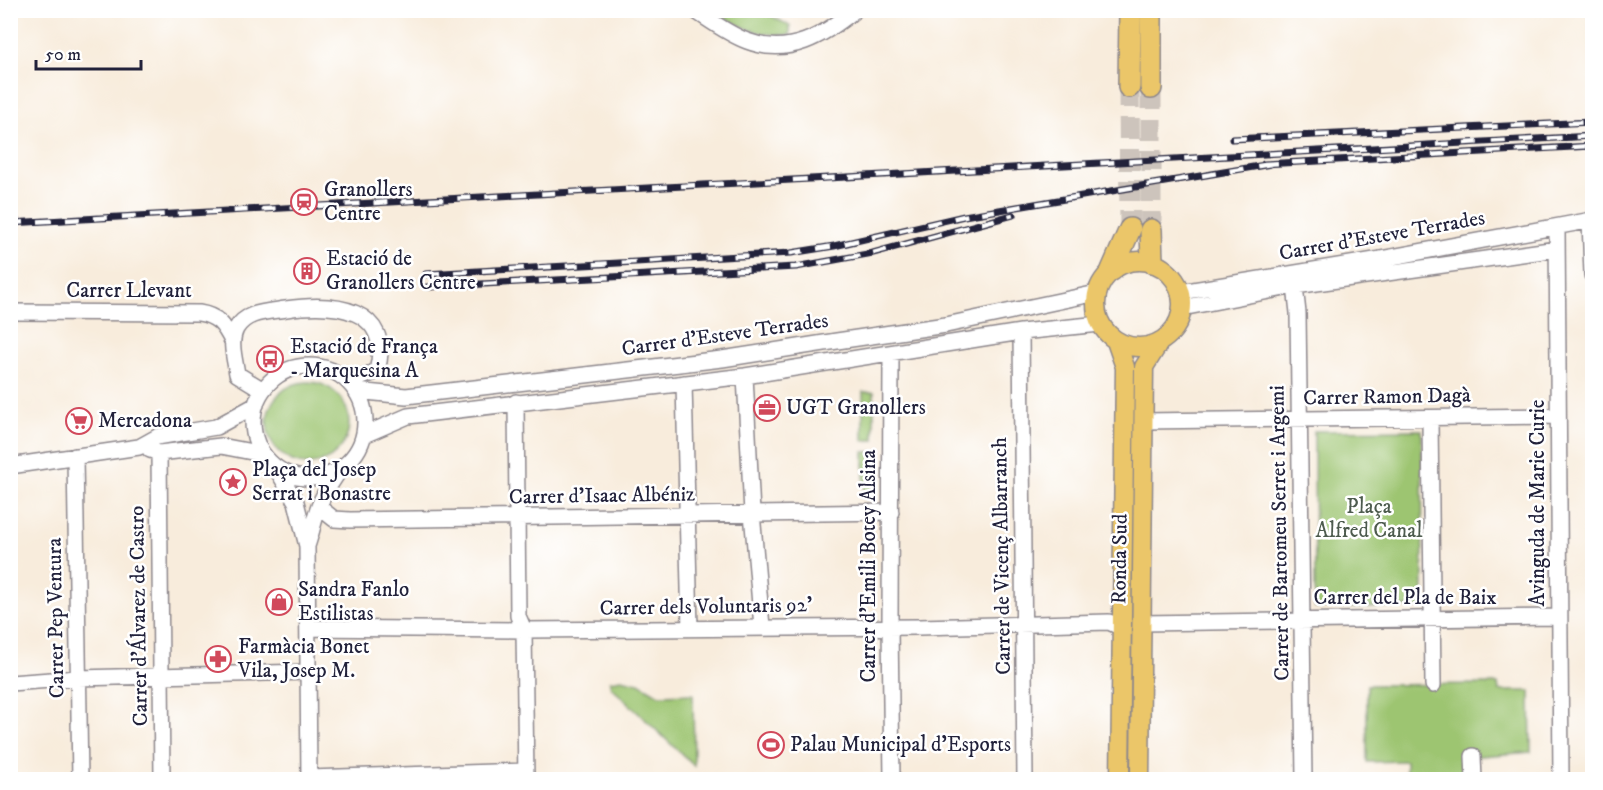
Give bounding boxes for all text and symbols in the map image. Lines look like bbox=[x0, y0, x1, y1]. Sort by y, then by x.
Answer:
scale bar bbox=[36, 33, 141, 71]
text: 50 m bbox=[45, 44, 81, 66]
place label: Granollers Centre bbox=[324, 177, 413, 227]
station icon: Granollers Centre bbox=[289, 187, 319, 217]
street label: Carrer d'Esteve Terrades bbox=[1277, 205, 1487, 267]
place label: Estació de Granollers Centre bbox=[326, 246, 476, 296]
building icon: Estació de Granollers Centre bbox=[292, 256, 322, 286]
street label: Carrer Llevant bbox=[66, 278, 192, 304]
street label: Carrer d'Esteve Terrades bbox=[620, 308, 830, 362]
place label: Estació de França - Marquesina A bbox=[290, 334, 438, 384]
bus stop icon: Estació de França - Marquesina A bbox=[255, 344, 285, 374]
street label: Carrer Ramon Dagà bbox=[1303, 383, 1471, 411]
street label: Carrer de Bartomeu Serret i Argemi bbox=[1264, 385, 1296, 681]
office icon: UGT Granollers bbox=[752, 393, 782, 423]
place label: UGT Granollers bbox=[786, 395, 926, 421]
street label: Avinguda de Marie Curie bbox=[1525, 399, 1551, 607]
supermarket icon: Mercadona bbox=[64, 406, 94, 436]
place label: Mercadona bbox=[98, 408, 192, 434]
street label: Carrer de Vicenç Albarranch bbox=[987, 437, 1017, 675]
street label: Carrer d'Emili Botey Alsina bbox=[856, 449, 882, 683]
place label: Plaça del Josep Serrat i Bonastre bbox=[252, 457, 391, 507]
place icon: Plaça del Josep Serrat i Bonastre bbox=[218, 467, 248, 497]
street label: Carrer d'Isaac Albéniz bbox=[509, 481, 695, 511]
park label: Plaça Alfred Canal bbox=[1316, 494, 1423, 544]
street label: Carrer d'Álvarez de Castro bbox=[122, 505, 154, 727]
street label: Ronda Sud bbox=[1106, 513, 1134, 604]
street label: Carrer Pep Ventura bbox=[42, 537, 70, 698]
place label: Sandra Fanlo Estilistas bbox=[298, 577, 409, 627]
street label: Carrer del Pla de Baix bbox=[1314, 585, 1496, 611]
shop icon: Sandra Fanlo Estilistas bbox=[264, 587, 294, 617]
street label: Carrer dels Voluntaris 92' bbox=[599, 592, 813, 622]
place label: Farmàcia Bonet Vila, Josep M. bbox=[237, 634, 370, 684]
pharmacy icon: Farmàcia Bonet Vila, Josep M. bbox=[203, 644, 233, 674]
sports icon: Palau Municipal d'Esports bbox=[756, 730, 786, 760]
place label: Palau Municipal d'Esports bbox=[790, 732, 1011, 758]

